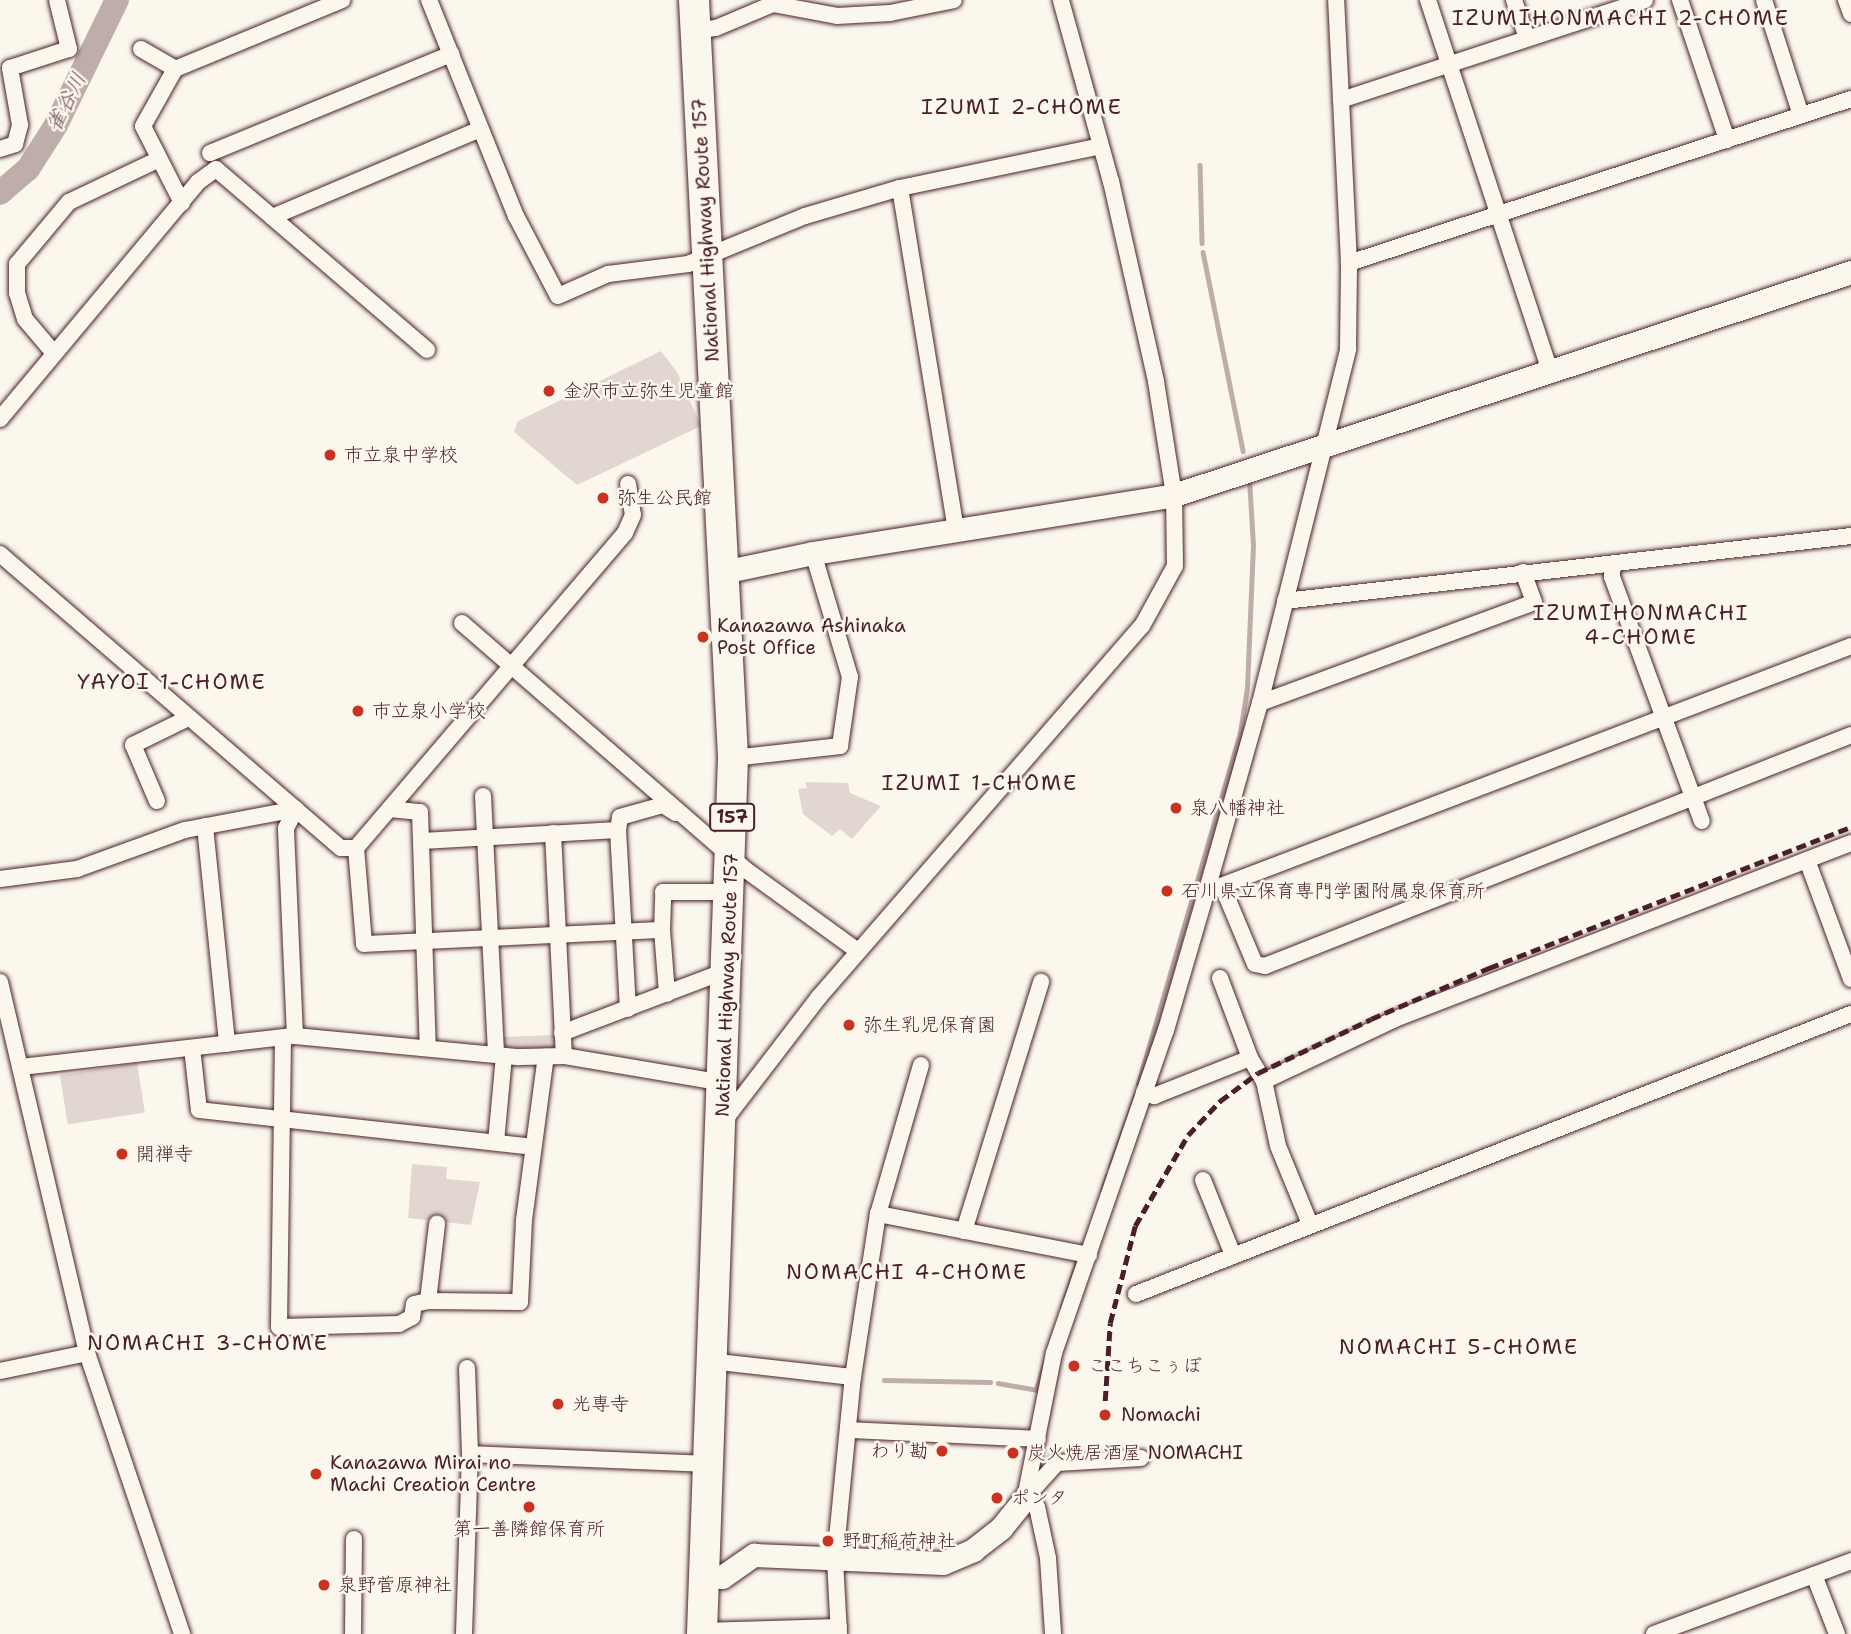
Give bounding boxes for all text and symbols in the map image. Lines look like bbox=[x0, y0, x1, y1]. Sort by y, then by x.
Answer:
district label: IZUMIHONMACHI 2-CHOME bbox=[1455, 5, 1787, 31]
water label: 雀谷川 bbox=[40, 68, 92, 136]
district label: IZUMI 2-CHOME bbox=[923, 94, 1121, 120]
street label: National Highway Route 157 bbox=[688, 97, 724, 363]
place label: 金沢市立弥生児童館 bbox=[563, 380, 734, 402]
marker: 金沢市立弥生児童館 bbox=[541, 383, 557, 399]
place label: 市立泉中学校 bbox=[344, 444, 458, 466]
marker: 市立泉中学校 bbox=[322, 447, 338, 463]
place label: 弥生公民館 bbox=[617, 487, 712, 509]
marker: 弥生公民館 bbox=[595, 490, 611, 506]
district label: IZUMIHONMACHI 4-CHOME bbox=[1534, 600, 1748, 650]
place label: Kanazawa Ashinaka Post Office bbox=[717, 615, 906, 659]
marker: Kanazawa Ashinaka Post Office bbox=[695, 629, 711, 645]
district label: YAYOI 1-CHOME bbox=[79, 669, 265, 695]
place label: 市立泉小学校 bbox=[372, 700, 486, 722]
marker: 市立泉小学校 bbox=[350, 703, 366, 719]
district label: IZUMI 1-CHOME bbox=[883, 770, 1077, 796]
place label: 泉八幡神社 bbox=[1190, 797, 1285, 819]
marker: 泉八幡神社 bbox=[1168, 800, 1184, 816]
road number: 157 bbox=[708, 802, 756, 832]
street label: National Highway Route 157 bbox=[711, 853, 743, 1117]
place label: 石川県立保育専門学園附属泉保育所 bbox=[1181, 880, 1485, 902]
marker: 石川県立保育専門学園附属泉保育所 bbox=[1159, 883, 1175, 899]
place label: 弥生乳児保育園 bbox=[863, 1014, 996, 1036]
marker: 弥生乳児保育園 bbox=[841, 1017, 857, 1033]
place label: 開禅寺 bbox=[136, 1143, 193, 1165]
marker: 開禅寺 bbox=[114, 1146, 130, 1162]
district label: NOMACHI 4-CHOME bbox=[788, 1259, 1026, 1285]
district label: NOMACHI 3-CHOME bbox=[89, 1330, 327, 1356]
district label: NOMACHI 5-CHOME bbox=[1341, 1334, 1577, 1360]
place label: ここちこぅぼ bbox=[1088, 1355, 1202, 1377]
marker: ここちこぅぼ bbox=[1066, 1358, 1082, 1374]
place label: 光専寺 bbox=[572, 1393, 629, 1415]
marker: 光専寺 bbox=[550, 1396, 566, 1412]
place label: Nomachi bbox=[1121, 1404, 1201, 1426]
marker: Nomachi bbox=[1095, 1405, 1115, 1425]
place label: わり勘 bbox=[871, 1440, 928, 1462]
place label: 炭火焼居酒屋 NOMACHI bbox=[1027, 1442, 1243, 1464]
marker: わり勘 bbox=[934, 1443, 950, 1459]
marker: 炭火焼居酒屋 NOMACHI bbox=[1005, 1445, 1021, 1461]
place label: Kanazawa Mirai no Machi Creation Centre bbox=[330, 1452, 536, 1496]
marker: Kanazawa Mirai no Machi Creation Centre bbox=[308, 1466, 324, 1482]
place label: ポンタ bbox=[1011, 1487, 1068, 1509]
marker: ポンタ bbox=[989, 1490, 1005, 1506]
marker: 第一善隣館保育所 bbox=[521, 1499, 537, 1515]
place label: 第一善隣館保育所 bbox=[453, 1518, 605, 1540]
place label: 野町稲荷神社 bbox=[842, 1530, 956, 1552]
marker: 野町稲荷神社 bbox=[820, 1533, 836, 1549]
place label: 泉野菅原神社 bbox=[338, 1574, 452, 1596]
marker: 泉野菅原神社 bbox=[316, 1577, 332, 1593]

